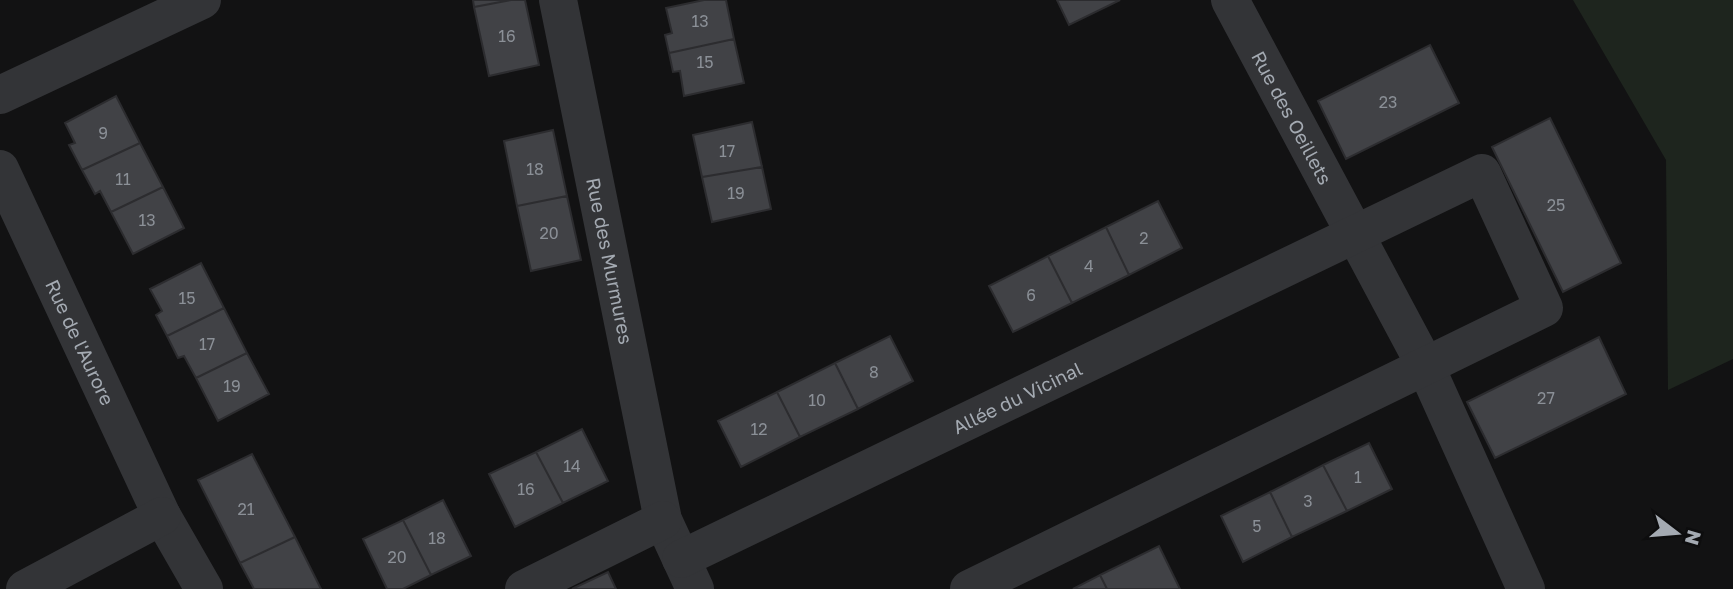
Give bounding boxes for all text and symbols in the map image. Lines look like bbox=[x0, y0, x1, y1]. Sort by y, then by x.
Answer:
house number: 13 bbox=[691, 11, 709, 31]
house number: 16 bbox=[498, 26, 516, 46]
street label: Rue des Oeillets bbox=[1248, 46, 1338, 188]
house number: 15 bbox=[696, 52, 714, 72]
house number: 23 bbox=[1379, 92, 1397, 112]
house number: 9 bbox=[98, 123, 108, 143]
house number: 17 bbox=[719, 141, 735, 161]
house number: 18 bbox=[526, 159, 544, 179]
house number: 11 bbox=[115, 169, 131, 189]
street label: Rue des Murmures bbox=[583, 175, 639, 346]
house number: 19 bbox=[727, 183, 745, 203]
house number: 25 bbox=[1547, 195, 1565, 215]
house number: 13 bbox=[138, 210, 156, 230]
house number: 20 bbox=[539, 223, 559, 243]
house number: 2 bbox=[1139, 228, 1149, 248]
house number: 4 bbox=[1084, 256, 1094, 276]
street label: Rue de l'Aurore bbox=[42, 276, 120, 409]
house number: 6 bbox=[1026, 285, 1036, 305]
house number: 15 bbox=[178, 288, 196, 308]
house number: 17 bbox=[199, 334, 215, 354]
street label: Allée du Vicinal bbox=[949, 356, 1085, 438]
house number: 8 bbox=[869, 362, 879, 382]
house number: 19 bbox=[223, 376, 241, 396]
house number: 27 bbox=[1537, 388, 1555, 408]
house number: 10 bbox=[808, 390, 826, 410]
house number: 12 bbox=[750, 419, 768, 439]
house number: 14 bbox=[563, 456, 581, 476]
house number: 1 bbox=[1354, 467, 1362, 487]
house number: 16 bbox=[517, 479, 535, 499]
house number: 3 bbox=[1303, 491, 1313, 511]
north arrow bbox=[1642, 498, 1712, 568]
house number: 21 bbox=[237, 499, 255, 519]
house number: 5 bbox=[1252, 516, 1262, 536]
house number: 18 bbox=[428, 528, 446, 548]
text: N bbox=[1681, 528, 1707, 548]
house number: 20 bbox=[387, 547, 407, 567]

